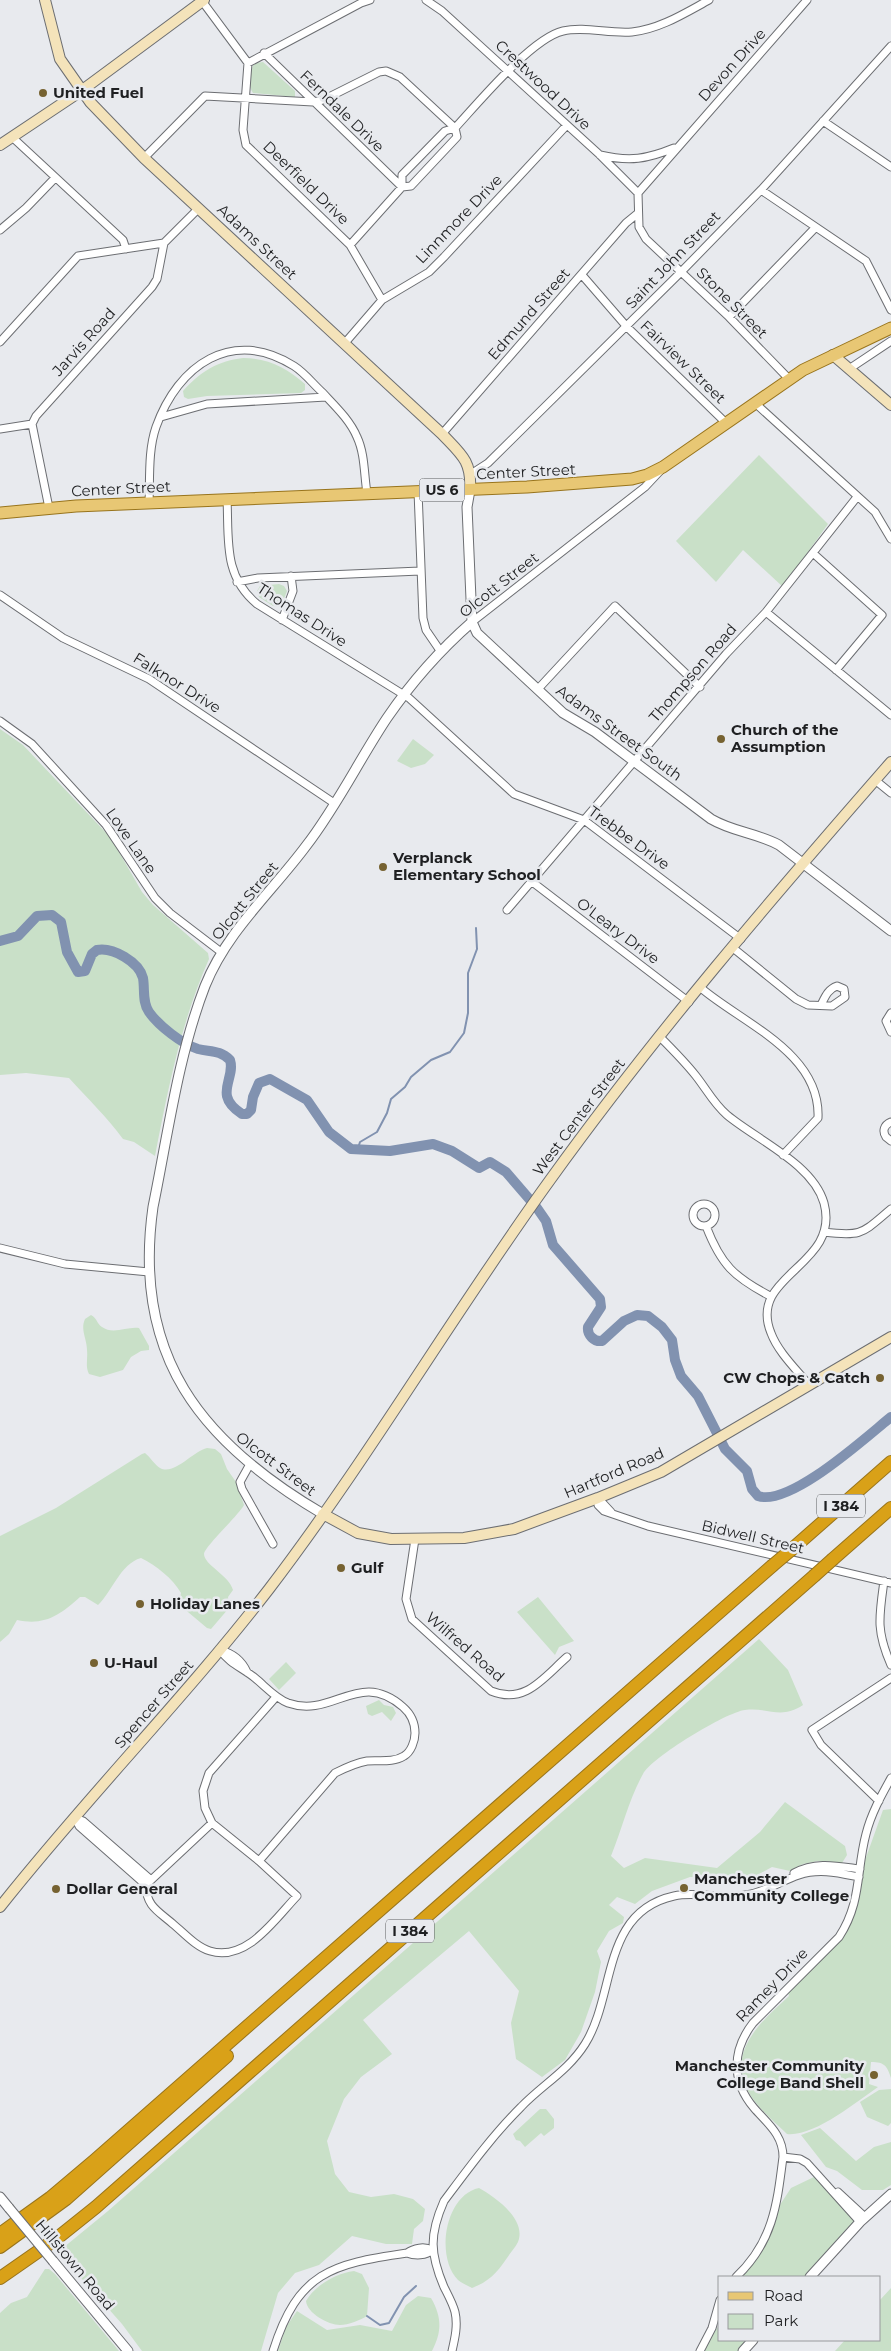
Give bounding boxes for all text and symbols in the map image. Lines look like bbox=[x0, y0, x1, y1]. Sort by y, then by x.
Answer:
street label: Devon Drive bbox=[694, 24, 769, 105]
street label: Crestwood Drive bbox=[492, 35, 595, 134]
street label: Ferndale Drive bbox=[296, 66, 388, 156]
place label: United Fuel bbox=[53, 83, 144, 102]
marker: United Fuel bbox=[37, 87, 49, 99]
street label: Deerfield Drive bbox=[259, 137, 353, 229]
street label: Linnmore Drive bbox=[411, 170, 506, 267]
street label: Adams Street bbox=[213, 200, 301, 283]
street label: Saint John Street bbox=[621, 207, 724, 313]
street label: Stone Street bbox=[693, 263, 772, 342]
street label: Edmund Street bbox=[484, 264, 574, 364]
street label: Jarvis Road bbox=[47, 304, 119, 380]
street label: Fairview Street bbox=[637, 316, 730, 407]
street label: Center Street bbox=[476, 459, 576, 484]
street label: Center Street bbox=[71, 476, 171, 501]
road number: US 6 bbox=[420, 478, 464, 502]
street label: Olcott Street bbox=[455, 548, 542, 622]
street label: Thomas Drive bbox=[254, 578, 351, 651]
street label: Thompson Road bbox=[645, 620, 741, 726]
street label: Falknor Drive bbox=[130, 648, 225, 717]
street label: Adams Street South bbox=[553, 681, 686, 785]
place label: Church of the Assumption bbox=[730, 720, 839, 756]
marker: Church of the Assumption bbox=[715, 733, 727, 745]
street label: Trebbe Drive bbox=[585, 802, 674, 873]
street label: Love Lane bbox=[102, 804, 161, 877]
place label: Verplanck Elementary School bbox=[392, 848, 541, 884]
street label: Olcott Street bbox=[207, 858, 282, 944]
marker: Verplanck Elementary School bbox=[377, 861, 389, 873]
street label: O'Leary Drive bbox=[573, 893, 664, 968]
street label: West Center Street bbox=[528, 1054, 629, 1179]
place label: CW Chops & Catch bbox=[723, 1368, 870, 1387]
marker: CW Chops & Catch bbox=[874, 1372, 886, 1384]
street label: Olcott Street bbox=[232, 1427, 320, 1500]
street label: Hartford Road bbox=[561, 1443, 667, 1502]
road number: I 384 bbox=[817, 1494, 865, 1518]
street label: Bidwell Street bbox=[700, 1515, 806, 1558]
place label: Gulf bbox=[351, 1558, 384, 1577]
marker: Gulf bbox=[335, 1562, 347, 1574]
place label: Holiday Lanes bbox=[150, 1594, 260, 1613]
marker: Holiday Lanes bbox=[134, 1598, 146, 1610]
street label: Wilfred Road bbox=[422, 1607, 508, 1686]
place label: U-Haul bbox=[104, 1653, 158, 1672]
street label: Spencer Street bbox=[110, 1655, 197, 1752]
marker: U-Haul bbox=[88, 1657, 100, 1669]
place label: Manchester Community College bbox=[694, 1869, 849, 1905]
place label: Dollar General bbox=[66, 1879, 178, 1898]
marker: Manchester Community College bbox=[678, 1882, 690, 1894]
marker: Dollar General bbox=[50, 1883, 62, 1895]
road number: I 384 bbox=[386, 1920, 434, 1942]
street label: Ramey Drive bbox=[732, 1944, 812, 2026]
place label: Manchester Community College Band Shell bbox=[675, 2056, 865, 2092]
marker: Manchester Community College Band Shell bbox=[868, 2069, 880, 2081]
street label: Hillstown Road bbox=[32, 2215, 119, 2314]
legend bbox=[718, 2276, 881, 2341]
text: Road bbox=[764, 2286, 803, 2305]
text: Park bbox=[764, 2311, 798, 2330]

